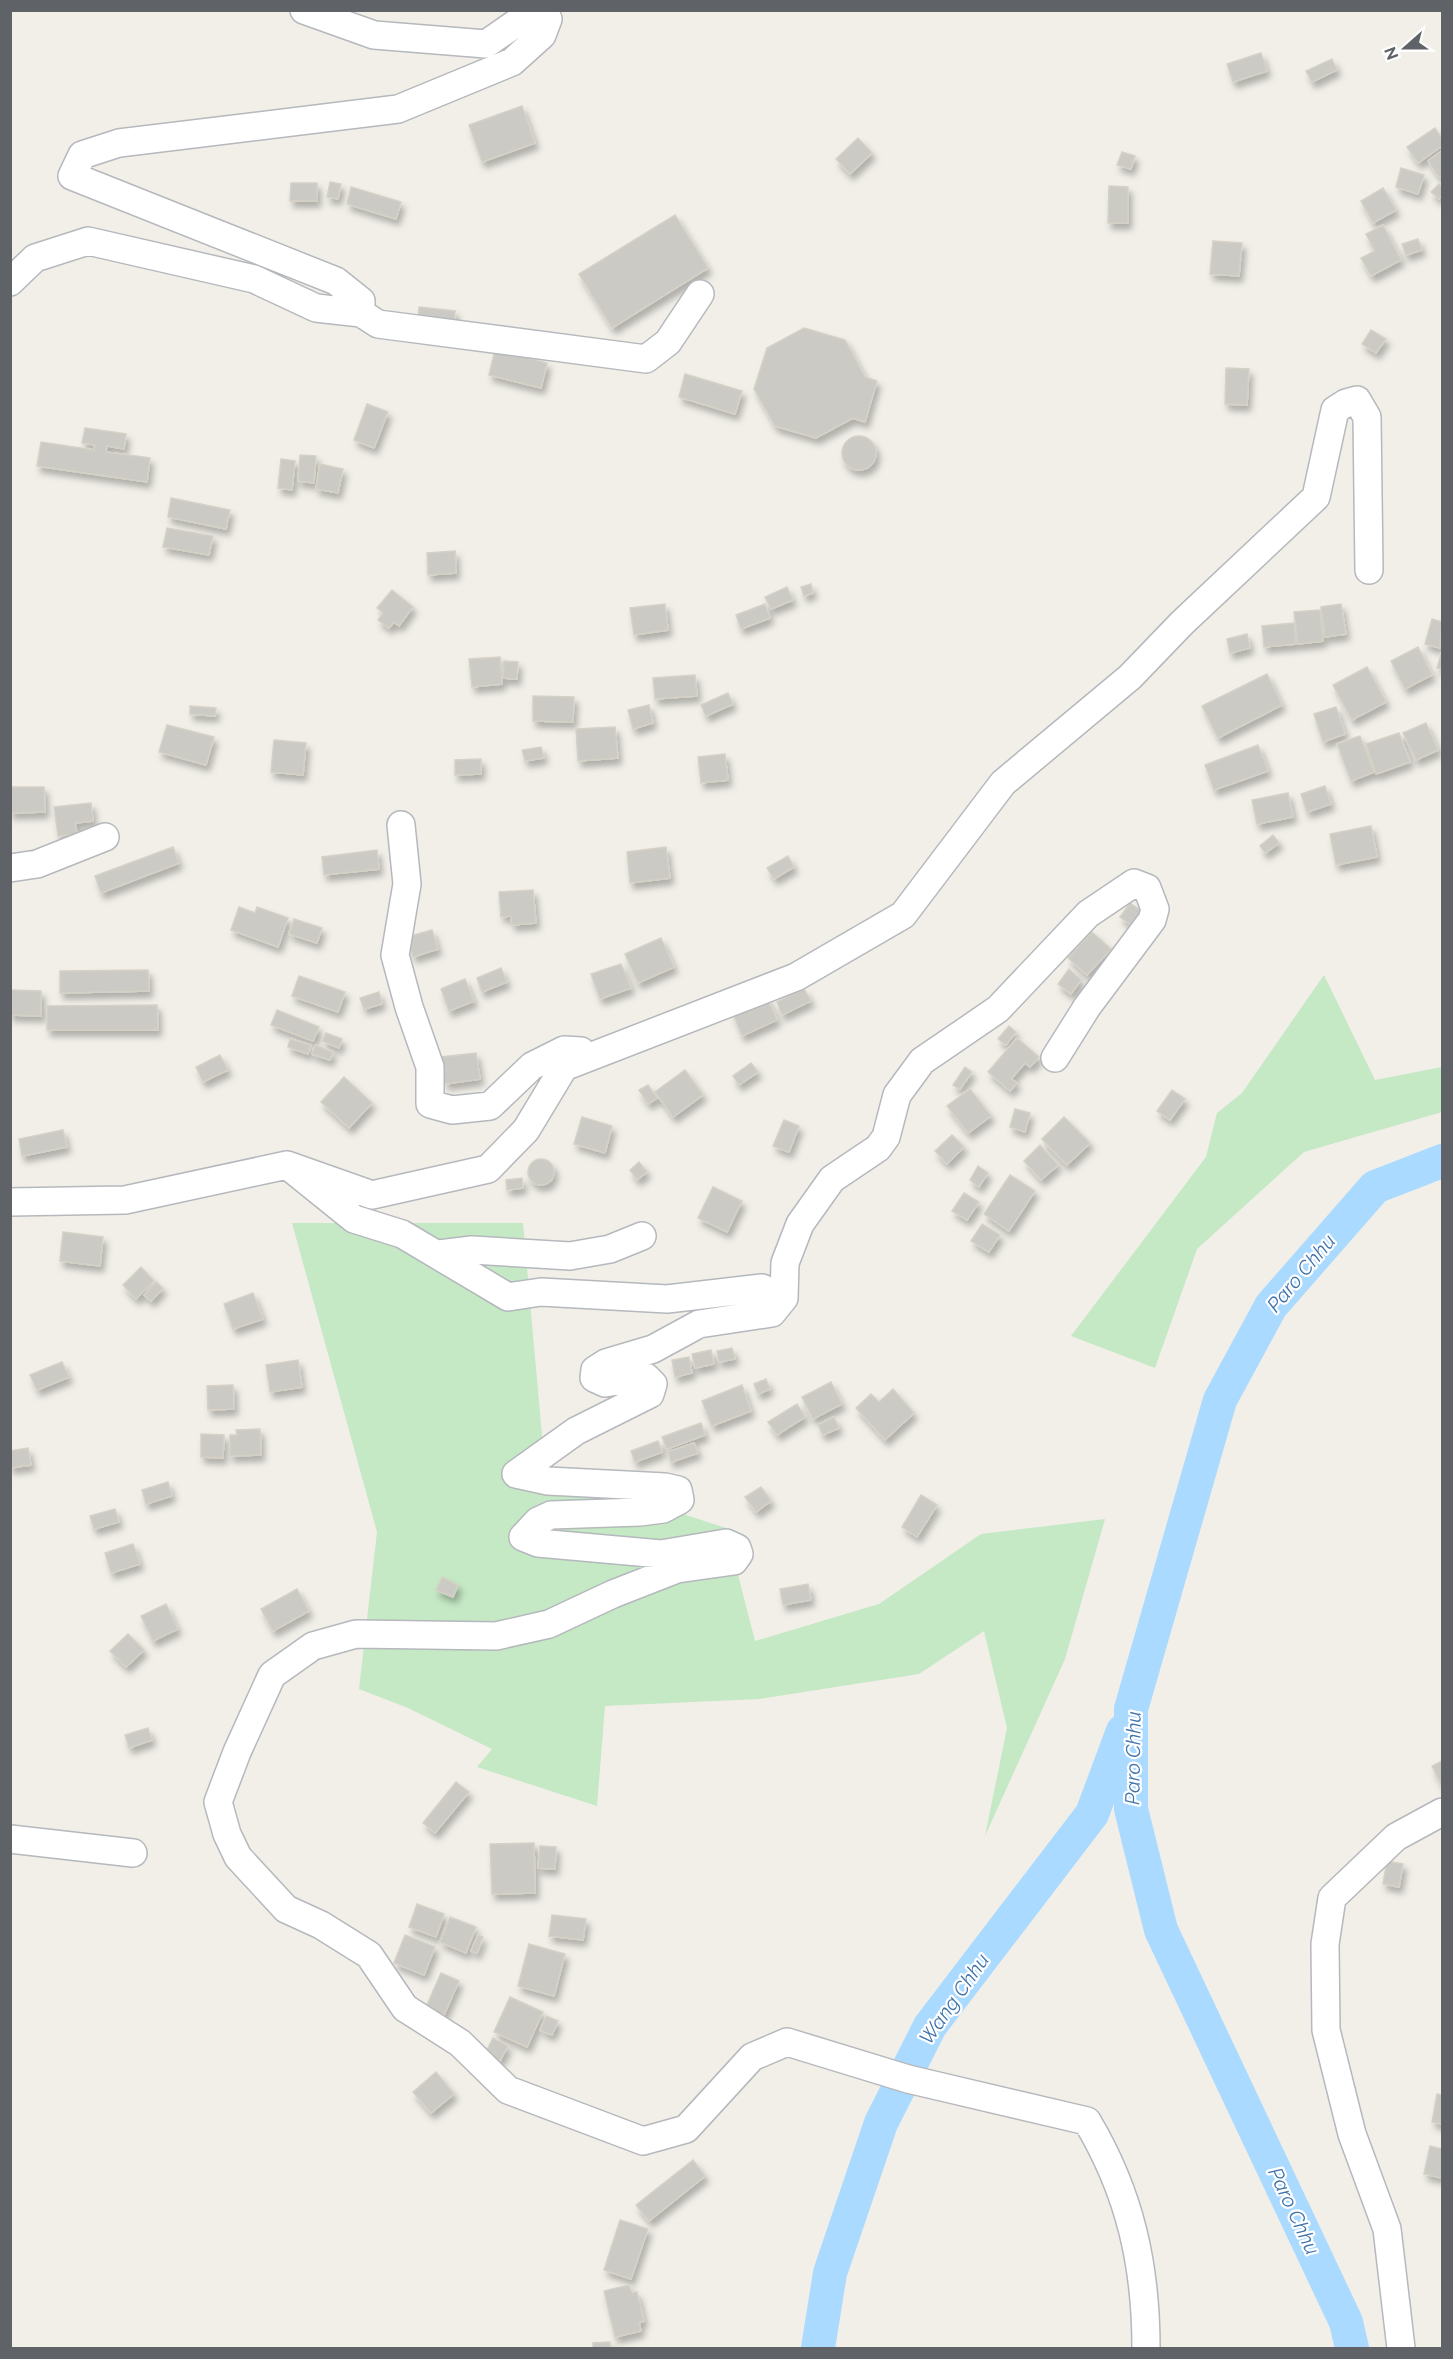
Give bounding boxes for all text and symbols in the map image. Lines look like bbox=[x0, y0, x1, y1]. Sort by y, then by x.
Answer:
north arrow bbox=[1375, 18, 1435, 78]
text: N bbox=[1380, 44, 1403, 62]
water label: Paro Chhu bbox=[1262, 1229, 1340, 1317]
water label: Paro Chhu bbox=[1120, 1711, 1146, 1805]
water label: Wang Chhu bbox=[914, 1949, 994, 2049]
water label: Paro Chhu bbox=[1263, 2163, 1325, 2259]

